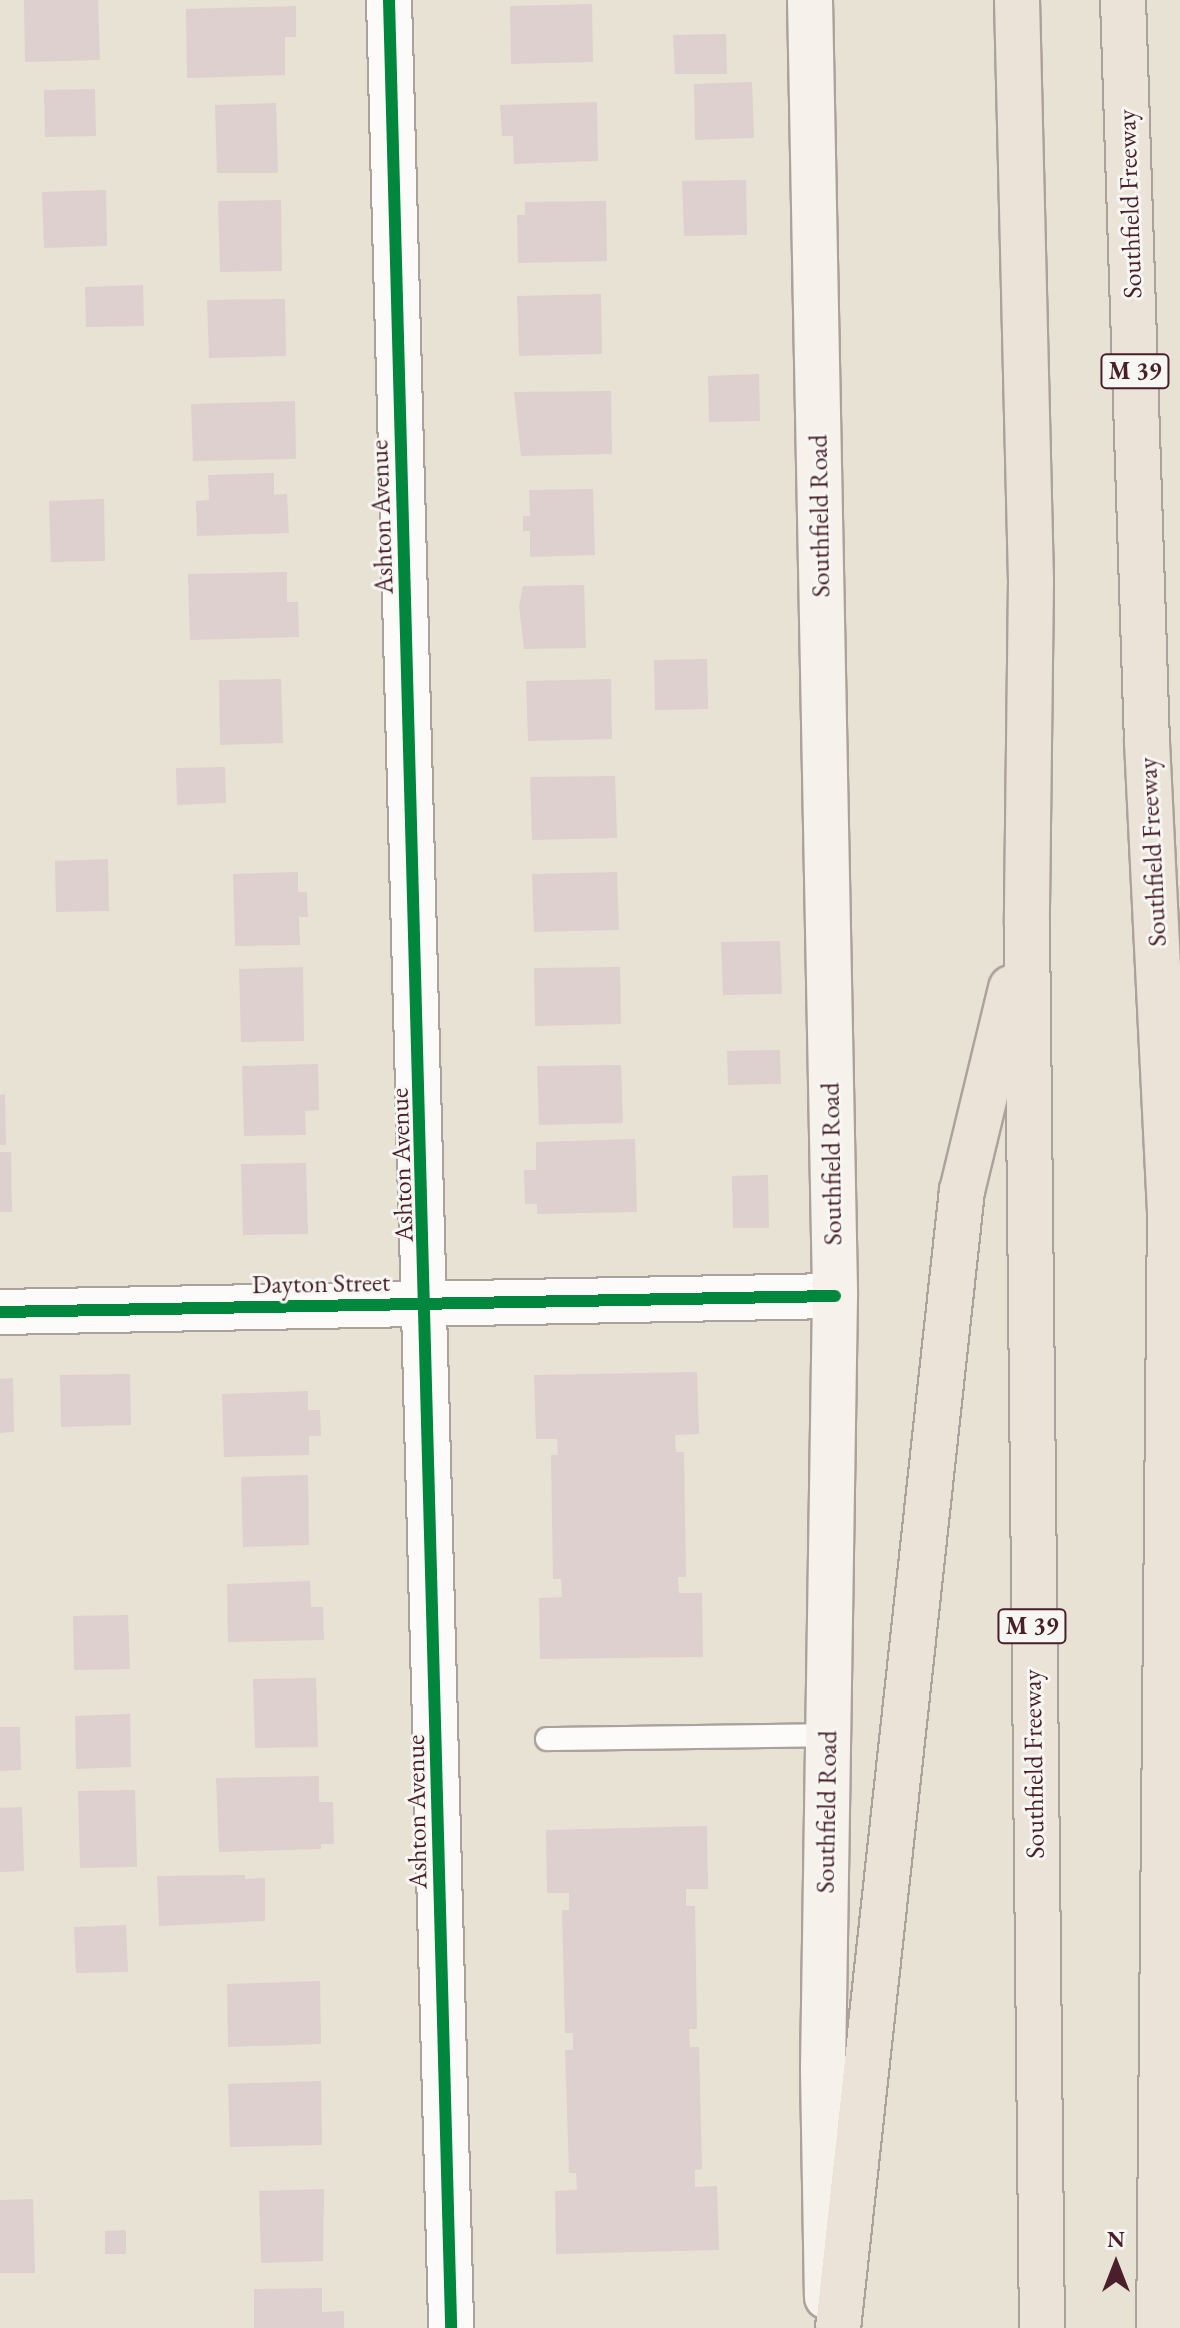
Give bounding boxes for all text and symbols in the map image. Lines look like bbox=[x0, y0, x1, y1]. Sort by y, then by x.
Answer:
street label: Southfield Freeway bbox=[1111, 109, 1149, 299]
road number: M 39 bbox=[1099, 351, 1171, 391]
street label: Southfield Road bbox=[803, 434, 837, 598]
street label: Ashton Avenue bbox=[364, 439, 400, 595]
street label: Southfield Freeway bbox=[1132, 757, 1174, 947]
street label: Southfield Road bbox=[815, 1082, 849, 1246]
street label: Ashton Avenue bbox=[384, 1087, 420, 1243]
street label: Dayton Street bbox=[252, 1267, 390, 1301]
road number: M 39 bbox=[996, 1606, 1068, 1646]
street label: Southfield Freeway bbox=[1017, 1669, 1051, 1859]
street label: Southfield Road bbox=[810, 1730, 844, 1894]
street label: Ashton Avenue bbox=[400, 1735, 434, 1889]
north arrow bbox=[1076, 2224, 1156, 2304]
text: N bbox=[1107, 2225, 1125, 2254]

